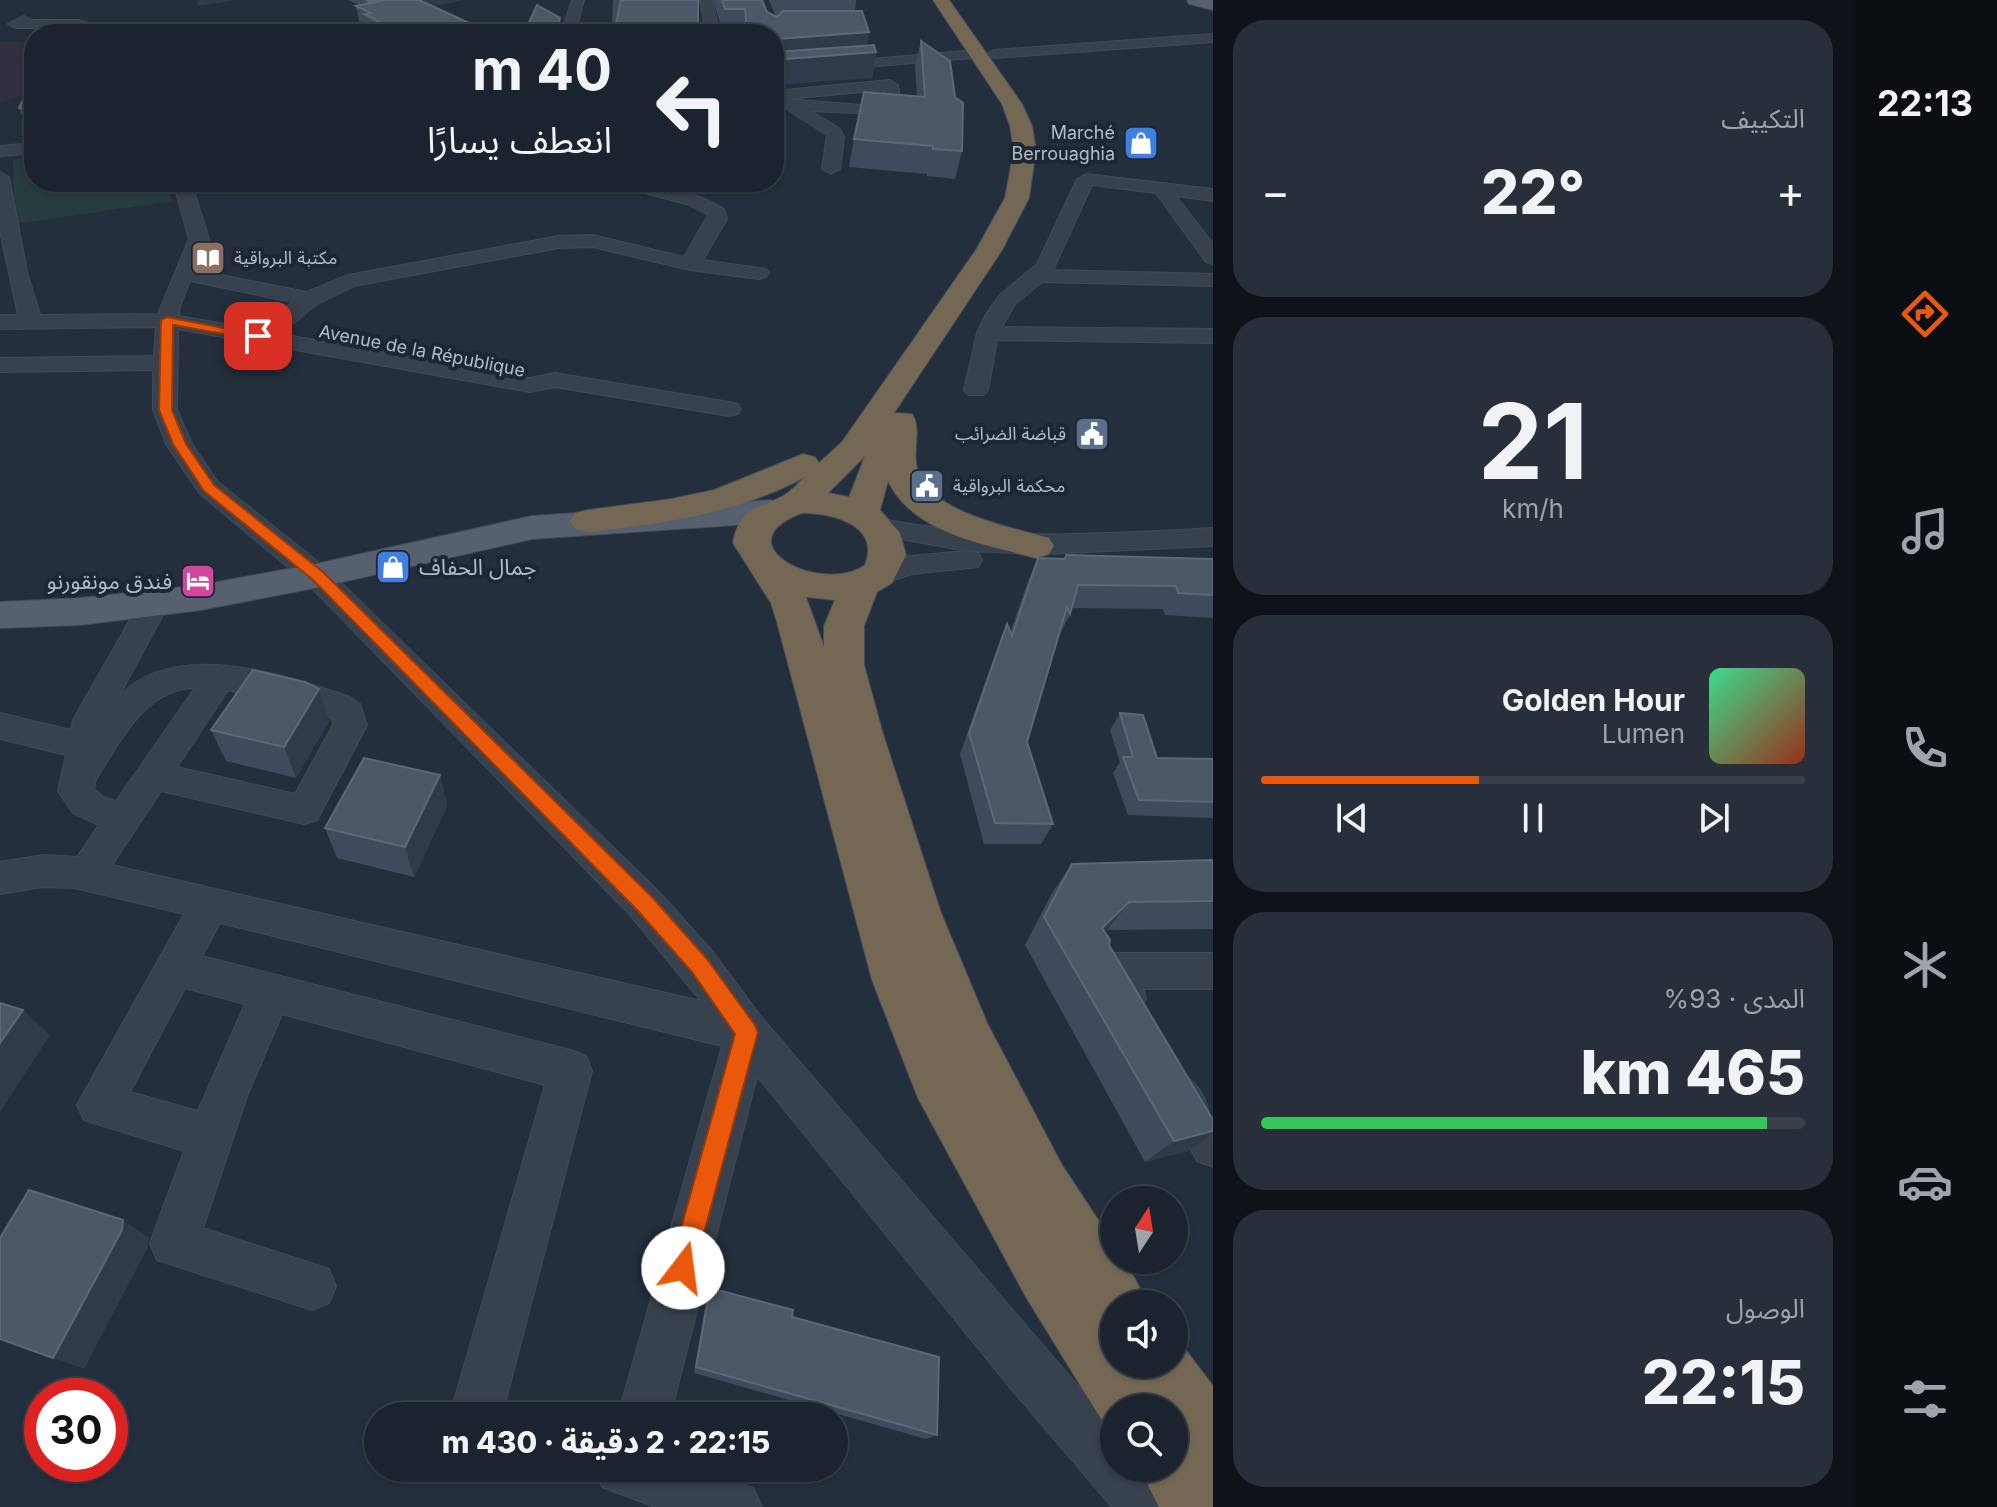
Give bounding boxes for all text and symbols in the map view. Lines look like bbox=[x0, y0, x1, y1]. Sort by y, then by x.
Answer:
text: 40 m bbox=[472, 36, 612, 104]
icon: left bbox=[640, 56, 744, 160]
text: 22:13 bbox=[1877, 81, 1973, 125]
text: التكييف bbox=[1721, 103, 1805, 134]
text: انعطف يسارًا bbox=[427, 118, 612, 162]
place label: Marché Berrouaghia bbox=[1012, 122, 1115, 164]
shop icon: Marché Berrouaghia bbox=[1122, 124, 1160, 162]
text: 22° bbox=[1481, 156, 1585, 228]
text: − bbox=[1261, 165, 1290, 219]
text: + bbox=[1776, 165, 1805, 219]
library icon: مكتبة البرواقية bbox=[189, 239, 227, 277]
place label: مكتبة البرواقية bbox=[234, 247, 337, 269]
icon: directions bbox=[1897, 286, 1953, 342]
pin bbox=[224, 302, 292, 370]
icon: arrive bbox=[236, 314, 280, 358]
street label: Avenue de la République bbox=[317, 320, 527, 381]
text: 21 bbox=[1478, 378, 1588, 504]
public building icon: قباضة الضرائب bbox=[1073, 415, 1111, 453]
place label: قباضة الضرائب bbox=[955, 423, 1066, 445]
public building icon: محكمة البرواقية bbox=[908, 467, 946, 505]
place label: محكمة البرواقية bbox=[953, 475, 1065, 497]
text: km/h bbox=[1502, 493, 1564, 524]
icon: music bbox=[1897, 503, 1953, 559]
shop icon: جمال الحفاف bbox=[374, 548, 412, 586]
place label: جمال الحفاف bbox=[419, 554, 536, 580]
hotel icon: فندق مونقورنو bbox=[179, 562, 217, 600]
place label: فندق مونقورنو bbox=[47, 568, 172, 595]
text: Golden Hour bbox=[1502, 682, 1685, 718]
text: Lumen bbox=[1602, 718, 1685, 749]
icon: phone bbox=[1897, 720, 1953, 776]
icon: previous bbox=[1330, 796, 1374, 840]
icon: pause bbox=[1511, 796, 1555, 840]
icon: next bbox=[1692, 796, 1736, 840]
icon: climate bbox=[1897, 937, 1953, 993]
text: المدى · 93% bbox=[1664, 983, 1805, 1014]
text: 465 km bbox=[1581, 1036, 1805, 1108]
icon: car bbox=[1897, 1154, 1953, 1210]
north arrow bbox=[1100, 1186, 1188, 1274]
map controls bbox=[1100, 1186, 1188, 1482]
position arrow bbox=[641, 1226, 725, 1310]
button: sound bbox=[1100, 1290, 1188, 1378]
text: الوصول bbox=[1726, 1293, 1805, 1324]
text: 22:15 bbox=[1642, 1346, 1805, 1418]
icon: filters bbox=[1897, 1371, 1953, 1427]
speed limit sign: 30 bbox=[24, 1378, 128, 1482]
button: search bbox=[1100, 1394, 1188, 1482]
text: 22:15 · 2 دقيقة · 430 m bbox=[442, 1424, 770, 1460]

